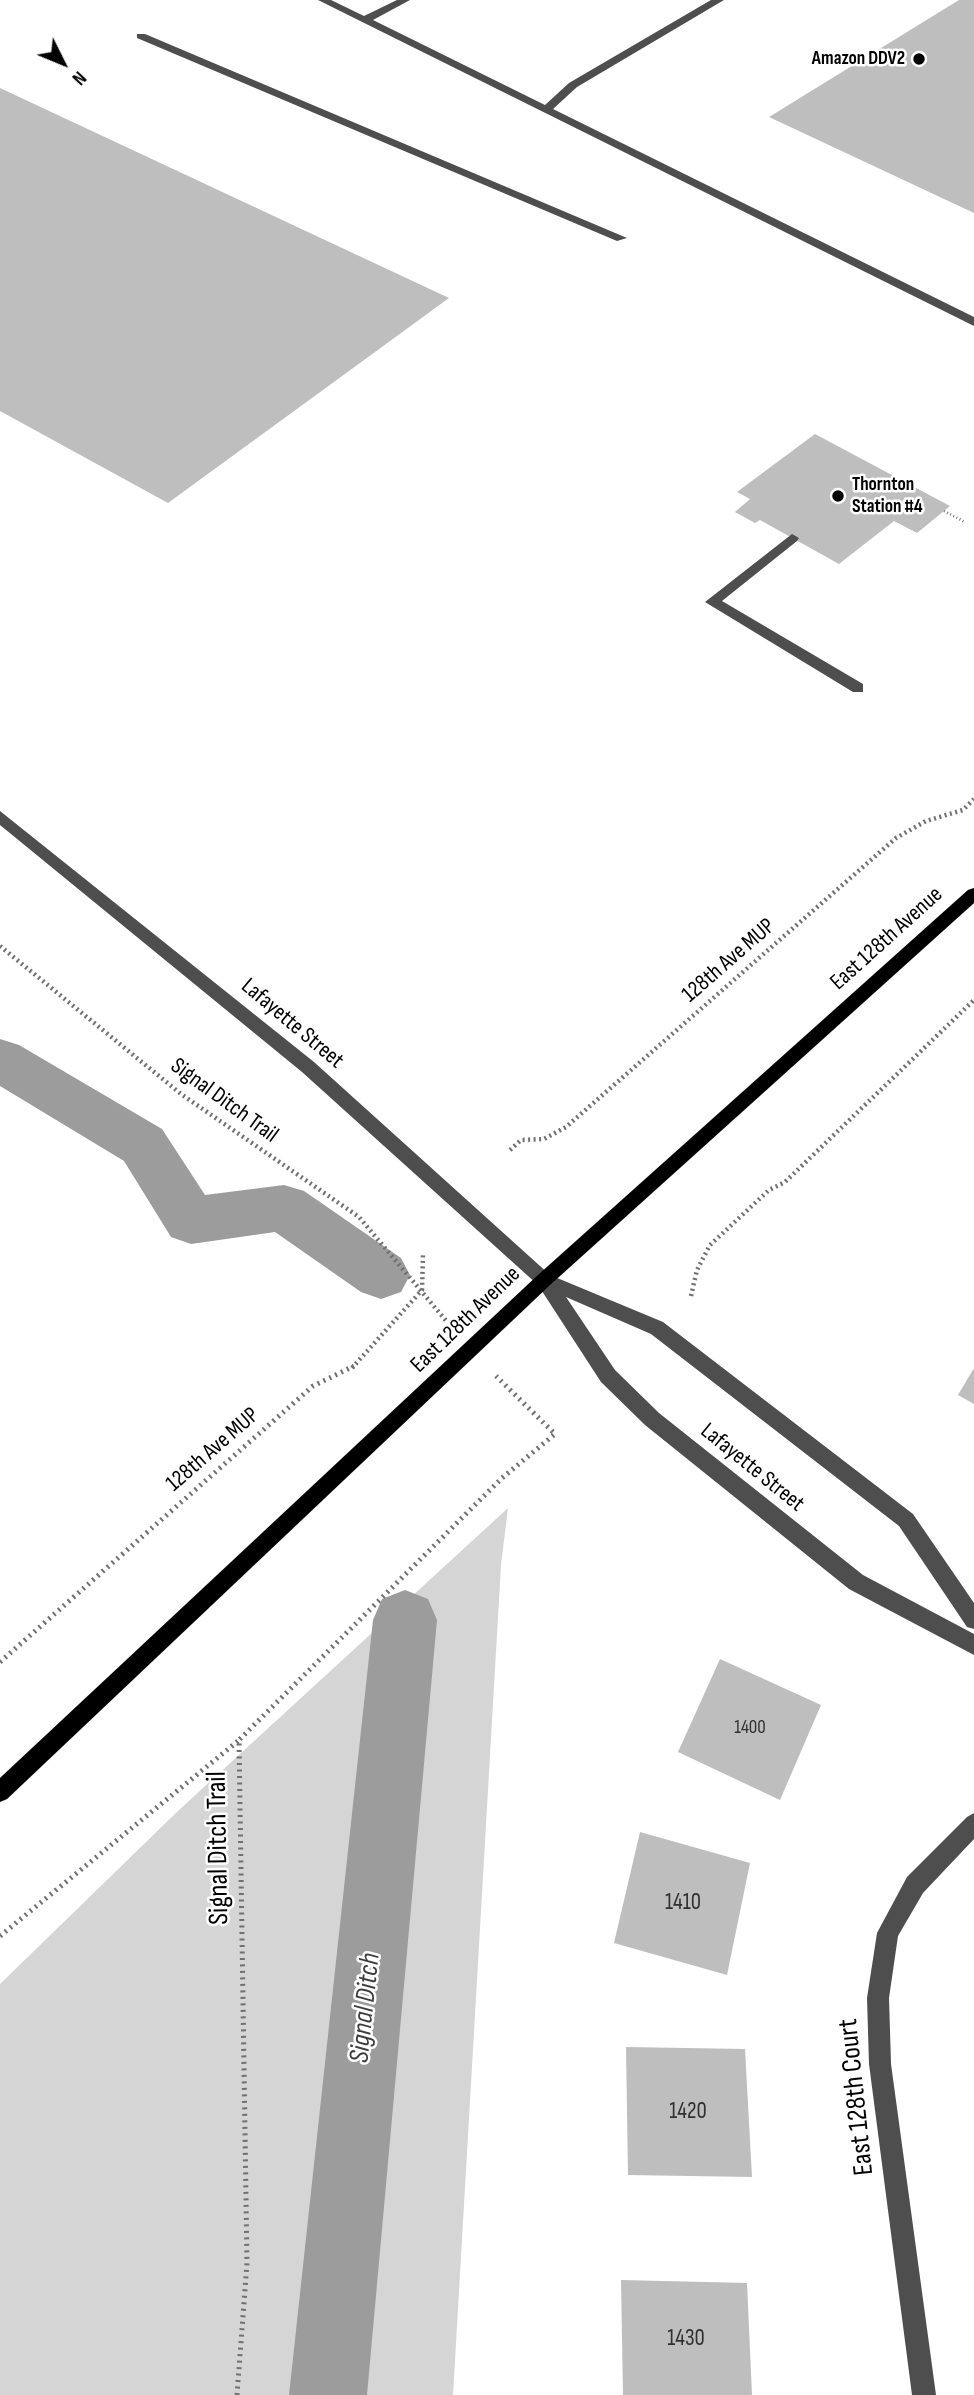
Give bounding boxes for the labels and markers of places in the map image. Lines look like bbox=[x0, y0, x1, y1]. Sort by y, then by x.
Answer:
place label: Amazon DDV2 bbox=[812, 48, 905, 70]
marker: Amazon DDV2 bbox=[911, 51, 927, 67]
place label: Thornton Station #4 bbox=[852, 474, 922, 518]
marker: Thornton Station #4 bbox=[830, 488, 846, 504]

